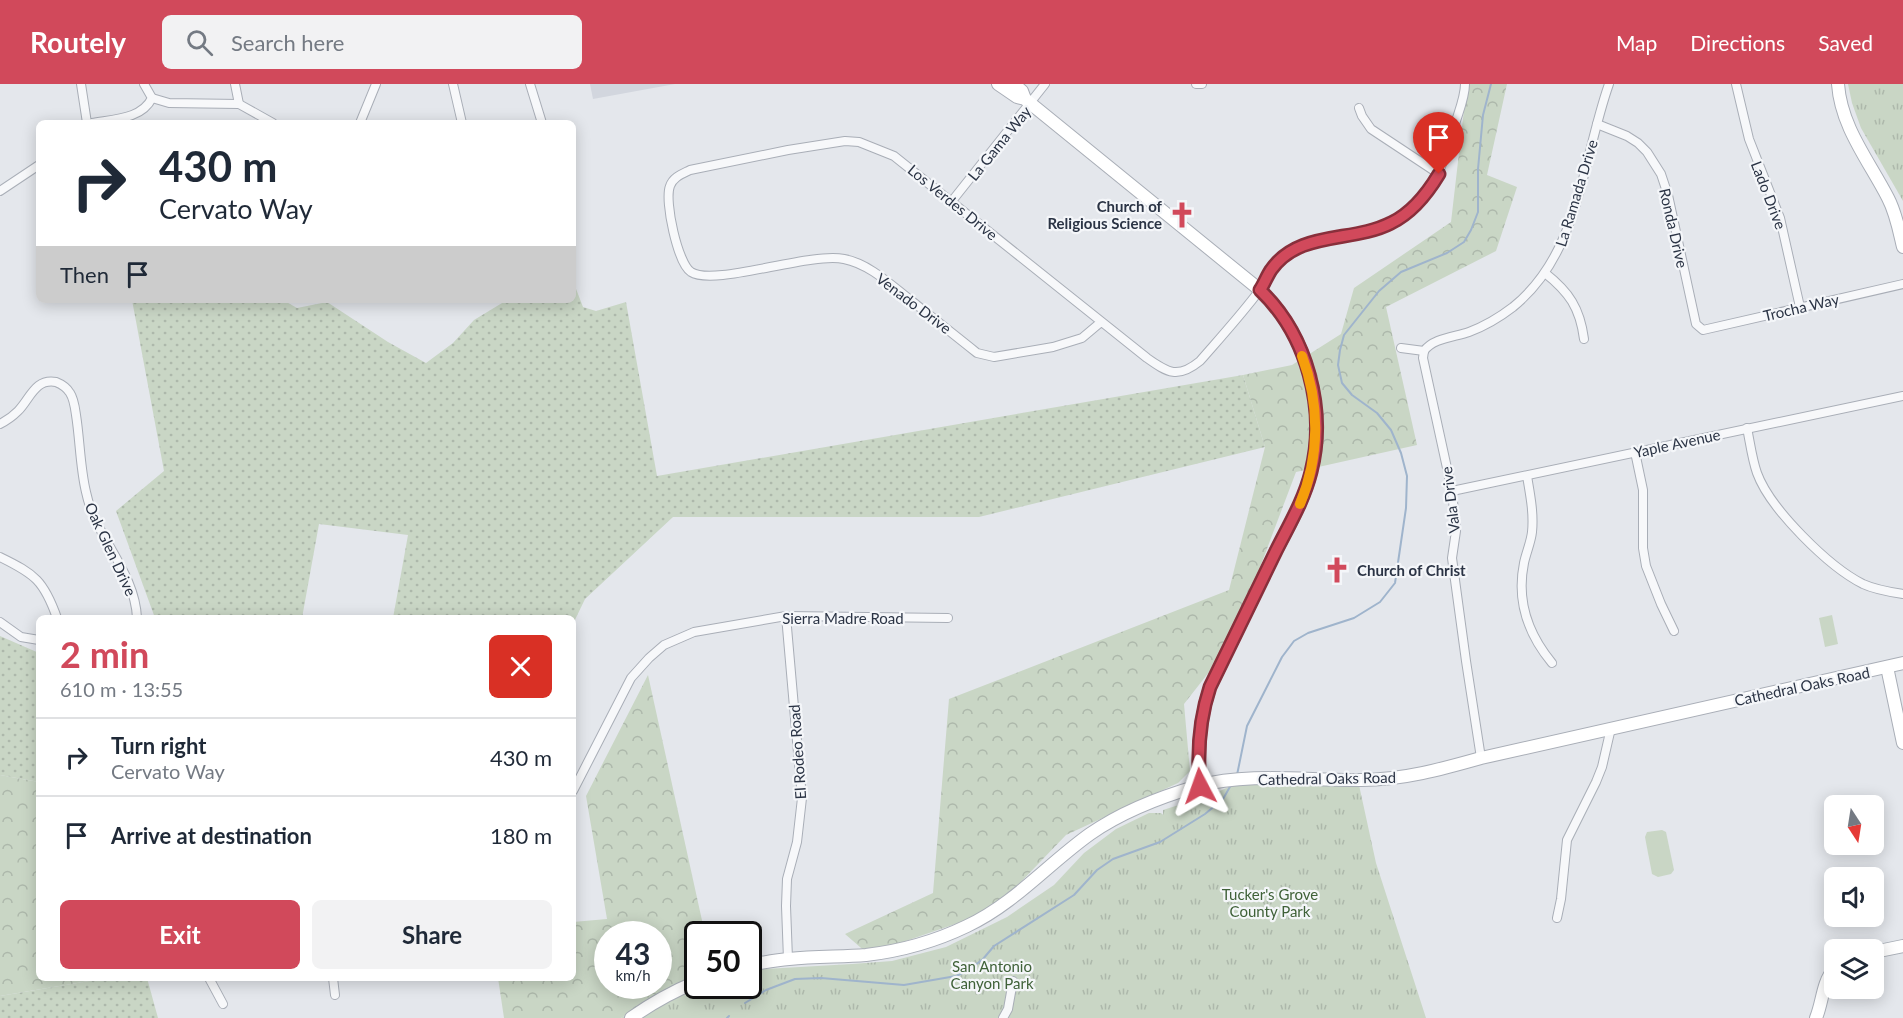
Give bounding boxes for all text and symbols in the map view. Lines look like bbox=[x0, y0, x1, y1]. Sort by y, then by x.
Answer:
search box bbox=[162, 15, 582, 69]
text: Routely bbox=[30, 25, 126, 59]
icon: search bbox=[183, 26, 216, 59]
text: Search here bbox=[231, 29, 344, 56]
text: Map bbox=[1616, 30, 1657, 55]
text: Directions bbox=[1690, 30, 1785, 55]
text: Saved bbox=[1818, 30, 1873, 55]
street label: La Gama Way bbox=[964, 102, 1035, 184]
pin bbox=[1413, 112, 1464, 174]
icon: arrive bbox=[1422, 121, 1455, 154]
street label: La Ramada Drive bbox=[1551, 137, 1601, 249]
text: 430 m bbox=[159, 141, 277, 191]
icon: right bbox=[60, 144, 138, 222]
street label: Lado Drive bbox=[1748, 158, 1790, 232]
street label: Los Verdes Drive bbox=[905, 160, 1001, 244]
street label: Ronda Drive bbox=[1656, 186, 1692, 270]
text: Cervato Way bbox=[159, 192, 313, 225]
place label: Church of Religious Science bbox=[1047, 197, 1163, 232]
church icon: Church of Religious Science bbox=[1167, 200, 1197, 230]
icon: arrive bbox=[121, 258, 154, 291]
text: Then bbox=[60, 261, 109, 288]
street label: Venado Drive bbox=[873, 269, 955, 337]
street label: Trocha Way bbox=[1761, 289, 1841, 324]
street label: Yaple Avenue bbox=[1632, 425, 1722, 461]
street label: Vala Drive bbox=[1437, 466, 1463, 534]
street label: Oak Glen Drive bbox=[81, 499, 141, 599]
church icon: Church of Christ bbox=[1322, 555, 1352, 585]
place label: Church of Christ bbox=[1357, 561, 1466, 579]
street label: Sierra Madre Road bbox=[782, 609, 904, 627]
text: 2 min bbox=[60, 632, 149, 676]
button: close bbox=[489, 635, 552, 698]
street label: Cathedral Oaks Road bbox=[1733, 663, 1871, 709]
text: 610 m · 13:55 bbox=[60, 677, 183, 701]
street label: El Rodeo Road bbox=[785, 704, 809, 800]
text: Turn right bbox=[111, 732, 206, 759]
icon: right bbox=[60, 741, 93, 774]
text: 430 m bbox=[490, 744, 552, 771]
position arrow bbox=[1168, 754, 1232, 818]
text: Cervato Way bbox=[111, 759, 225, 783]
street label: Cathedral Oaks Road bbox=[1258, 768, 1396, 788]
north arrow bbox=[1824, 795, 1884, 855]
map controls bbox=[1824, 795, 1884, 999]
icon: arrive bbox=[60, 819, 93, 852]
text: Arrive at destination bbox=[111, 822, 312, 849]
text: 180 m bbox=[490, 822, 552, 849]
button: sound bbox=[1824, 867, 1884, 927]
park label: Tucker's Grove County Park bbox=[1222, 885, 1318, 920]
button: Exit bbox=[60, 900, 300, 969]
button: Share bbox=[312, 900, 552, 969]
speed limit sign: 50 bbox=[684, 921, 762, 999]
text: 43 bbox=[616, 935, 650, 971]
button: layers bbox=[1824, 939, 1884, 999]
park label: San Antonio Canyon Park bbox=[950, 957, 1034, 992]
text: km/h bbox=[615, 966, 651, 984]

